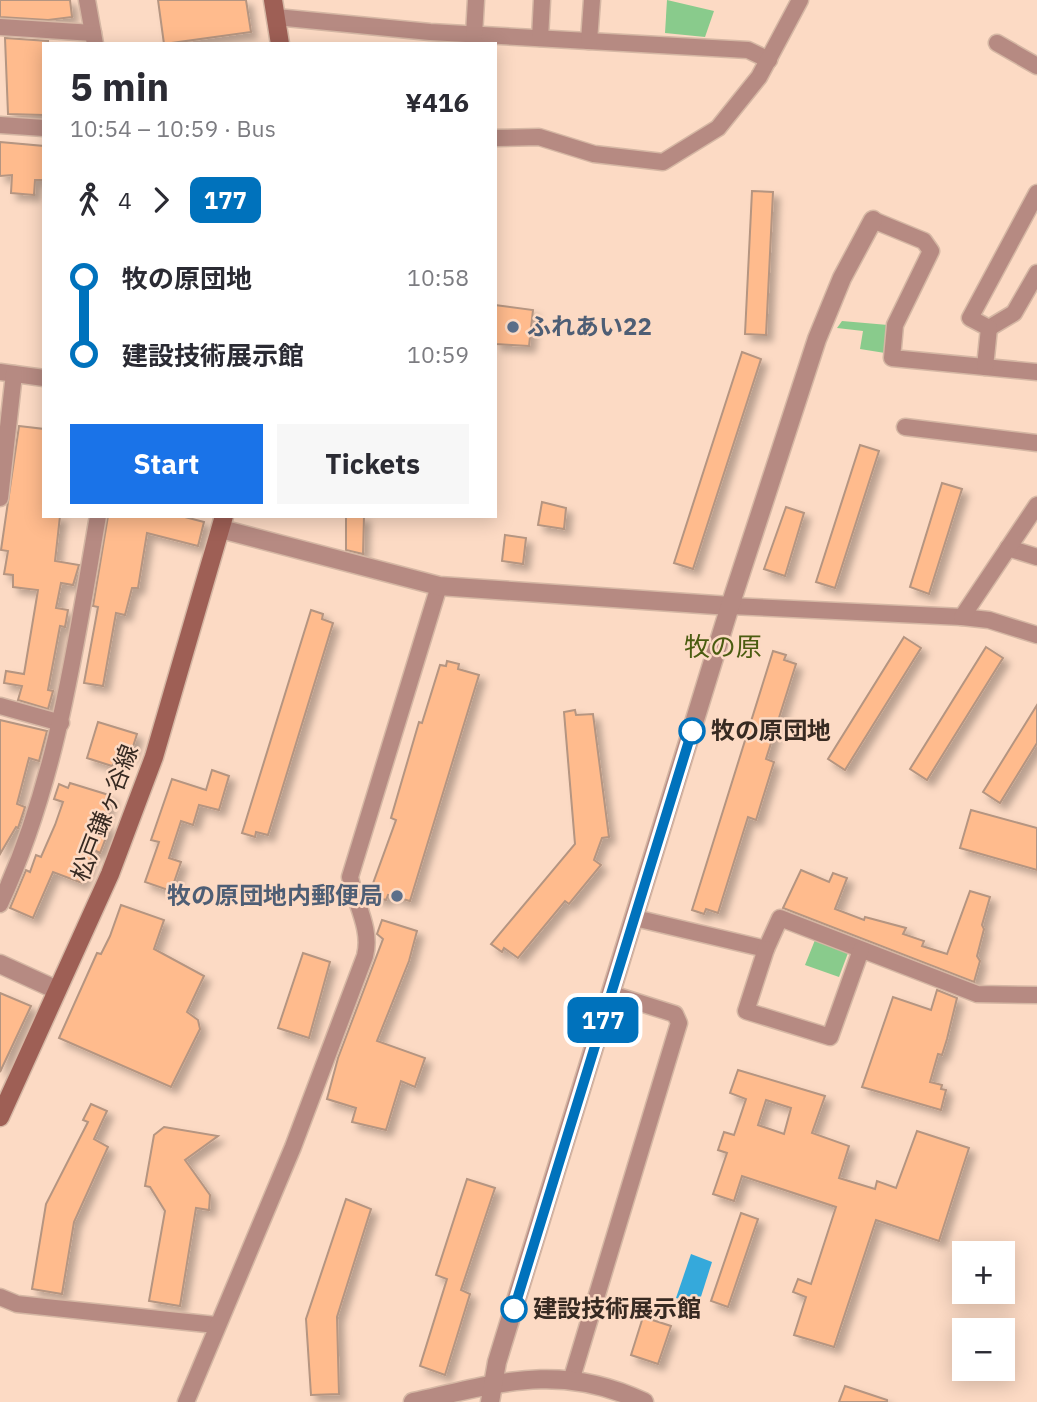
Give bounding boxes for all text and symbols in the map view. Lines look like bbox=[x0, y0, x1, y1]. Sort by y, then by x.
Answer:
text: 5 min bbox=[70, 62, 169, 111]
text: ¥416 bbox=[405, 85, 469, 119]
text: 10:54 – 10:59 · Bus bbox=[70, 113, 276, 143]
icon: walk bbox=[70, 181, 108, 219]
icon: forward bbox=[142, 181, 180, 219]
text: 177 bbox=[204, 184, 247, 216]
text: 4 bbox=[118, 185, 132, 215]
text: 牧の原団地 bbox=[122, 261, 252, 295]
text: 10:58 bbox=[407, 262, 469, 292]
place label: ふれあい22 bbox=[527, 310, 652, 342]
marker: ふれあい22 bbox=[505, 319, 521, 335]
text: 建設技術展示館 bbox=[122, 338, 304, 372]
text: 10:59 bbox=[407, 339, 469, 369]
button: Start bbox=[70, 424, 263, 504]
button: Tickets bbox=[277, 424, 469, 504]
district label: 牧の原 bbox=[684, 629, 762, 663]
place label: 牧の原団地 bbox=[711, 714, 831, 746]
marker: 牧の原団地 bbox=[679, 718, 705, 744]
street label: 松戸鎌ヶ谷線 bbox=[63, 740, 145, 886]
place label: 牧の原団地内郵便局 bbox=[167, 879, 383, 911]
marker: 牧の原団地内郵便局 bbox=[389, 888, 405, 904]
line badge: 177 bbox=[563, 997, 643, 1043]
text: 177 bbox=[581, 1004, 625, 1036]
map controls bbox=[952, 1241, 1015, 1381]
button: + bbox=[952, 1241, 1015, 1304]
place label: 建設技術展示館 bbox=[533, 1292, 701, 1324]
marker: 建設技術展示館 bbox=[501, 1296, 527, 1322]
button: − bbox=[952, 1318, 1015, 1381]

